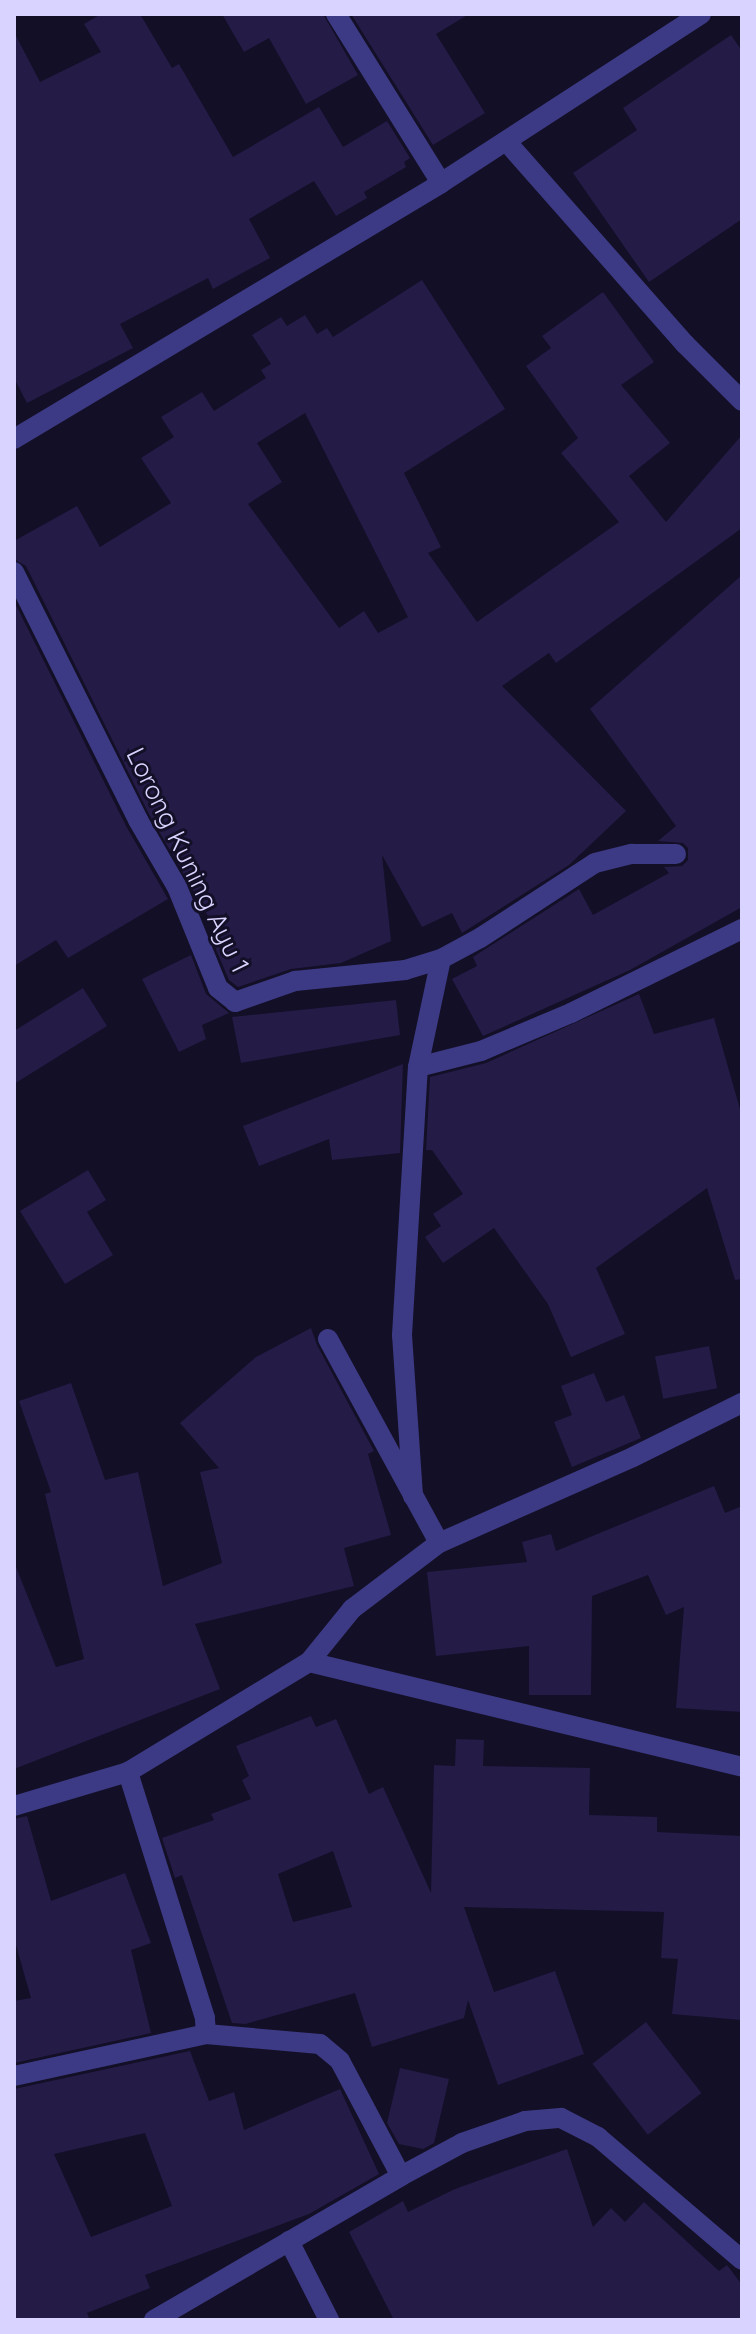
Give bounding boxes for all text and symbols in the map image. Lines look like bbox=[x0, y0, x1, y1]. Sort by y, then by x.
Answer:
street label: Lorong Kuning Ayu 1 bbox=[120, 742, 256, 978]

